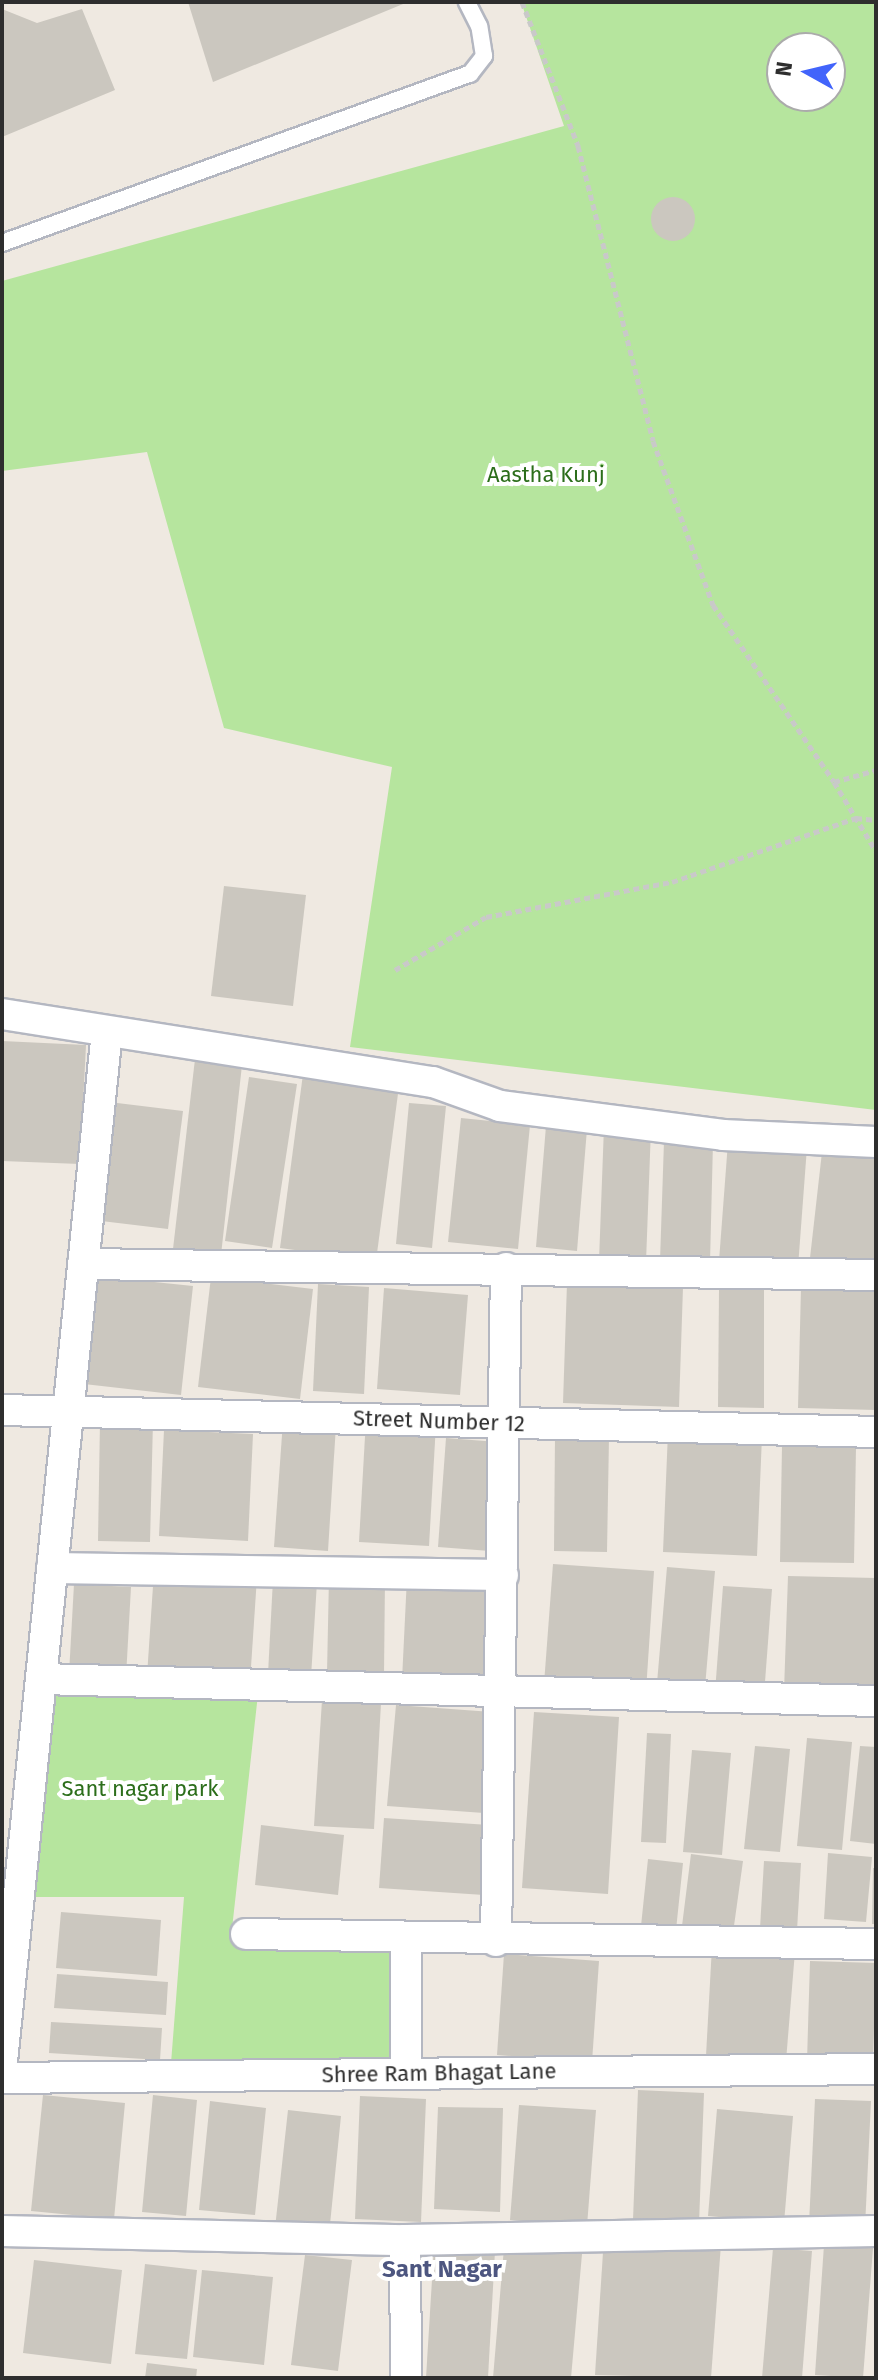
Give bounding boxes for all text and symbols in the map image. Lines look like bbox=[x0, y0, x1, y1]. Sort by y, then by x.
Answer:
north arrow bbox=[766, 32, 846, 112]
text: N bbox=[769, 60, 798, 78]
park label: Aastha Kunj bbox=[487, 462, 605, 488]
street label: Street Number 12 bbox=[353, 1405, 525, 1437]
park label: Sant nagar park bbox=[61, 1776, 219, 1802]
street label: Shree Ram Bhagat Lane bbox=[321, 2058, 557, 2088]
district label: Sant Nagar bbox=[382, 2256, 502, 2284]

